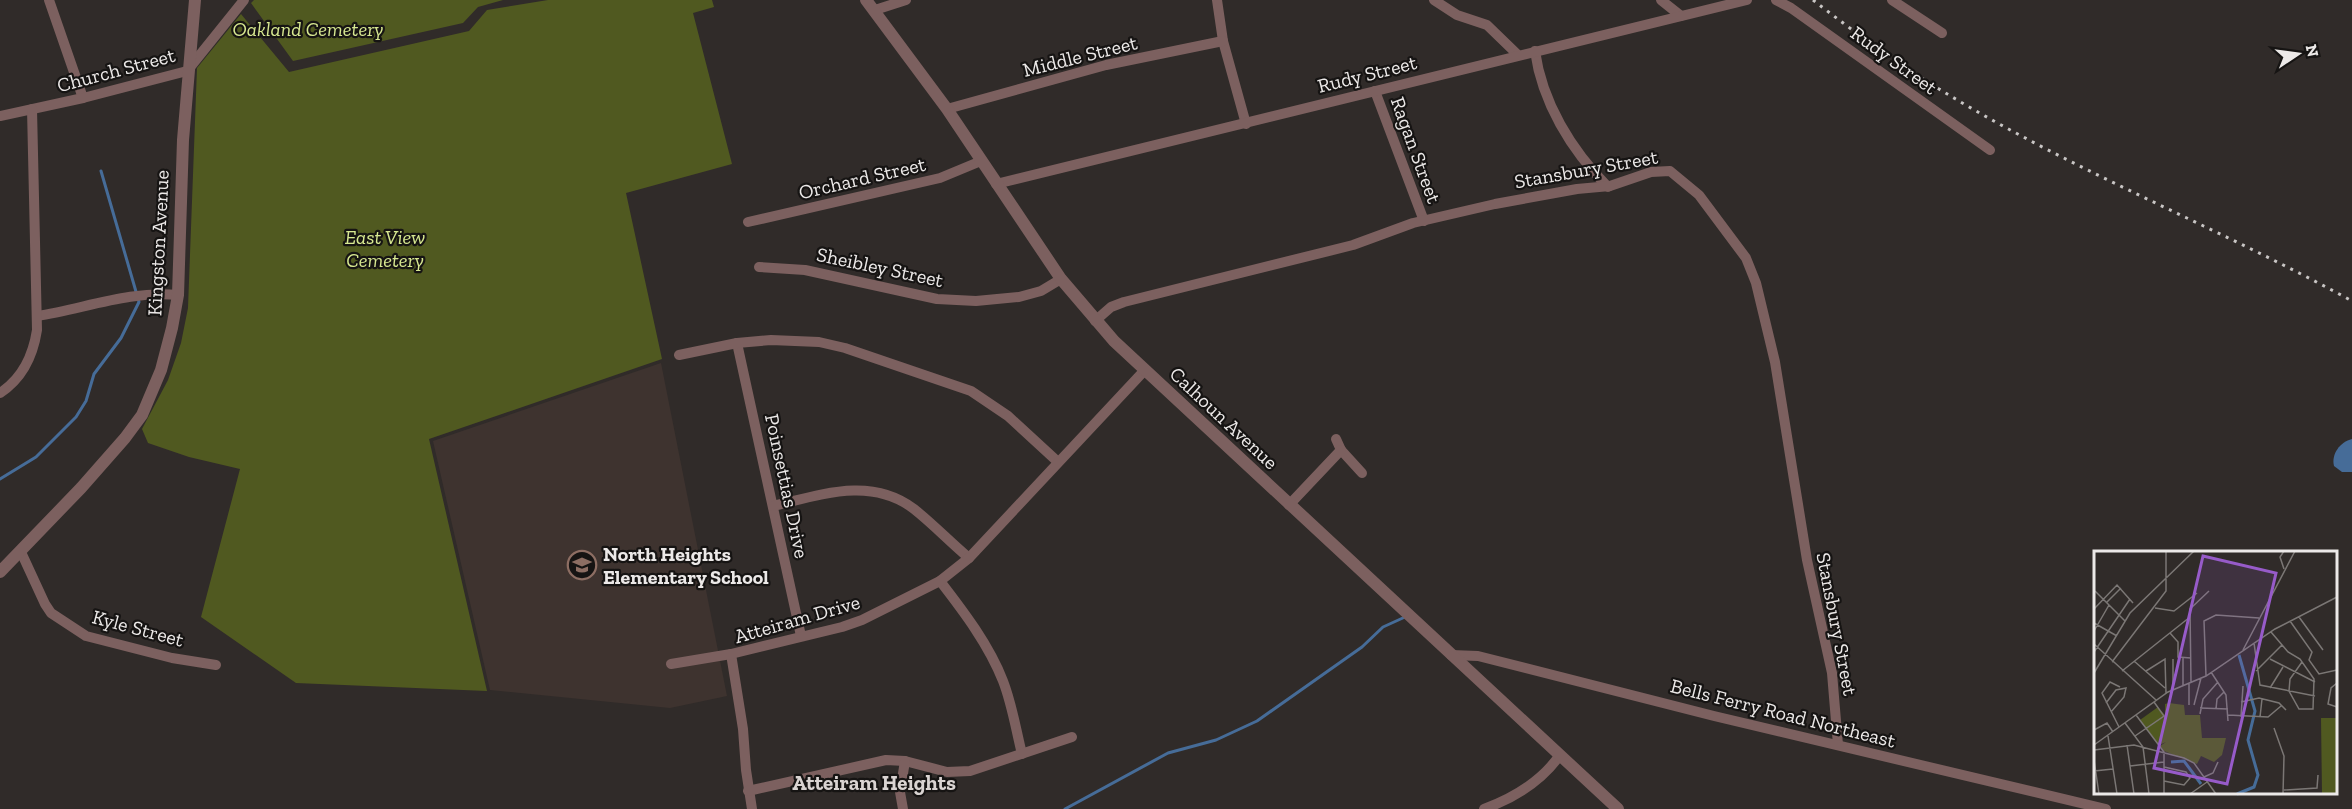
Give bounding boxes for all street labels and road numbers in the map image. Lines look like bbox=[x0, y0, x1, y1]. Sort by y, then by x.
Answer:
street label: Rudy Street bbox=[1846, 21, 1943, 100]
street label: Middle Street bbox=[1020, 30, 1140, 82]
street label: Church Street bbox=[54, 43, 178, 97]
street label: Rudy Street bbox=[1315, 50, 1420, 98]
street label: Ragan Street bbox=[1386, 94, 1447, 207]
street label: Stansbury Street bbox=[1512, 144, 1660, 193]
street label: Orchard Street bbox=[796, 152, 928, 204]
street label: Kingston Avenue bbox=[142, 169, 174, 317]
street label: Sheibley Street bbox=[814, 242, 946, 292]
street label: Calhoun Avenue bbox=[1165, 362, 1283, 474]
street label: Poinsettias Drive bbox=[760, 412, 814, 560]
street label: Stansbury Street bbox=[1811, 550, 1863, 698]
street label: Atteiram Drive bbox=[731, 590, 863, 648]
street label: Kyle Street bbox=[90, 604, 187, 652]
street label: Bells Ferry Road Northeast bbox=[1668, 673, 1899, 753]

